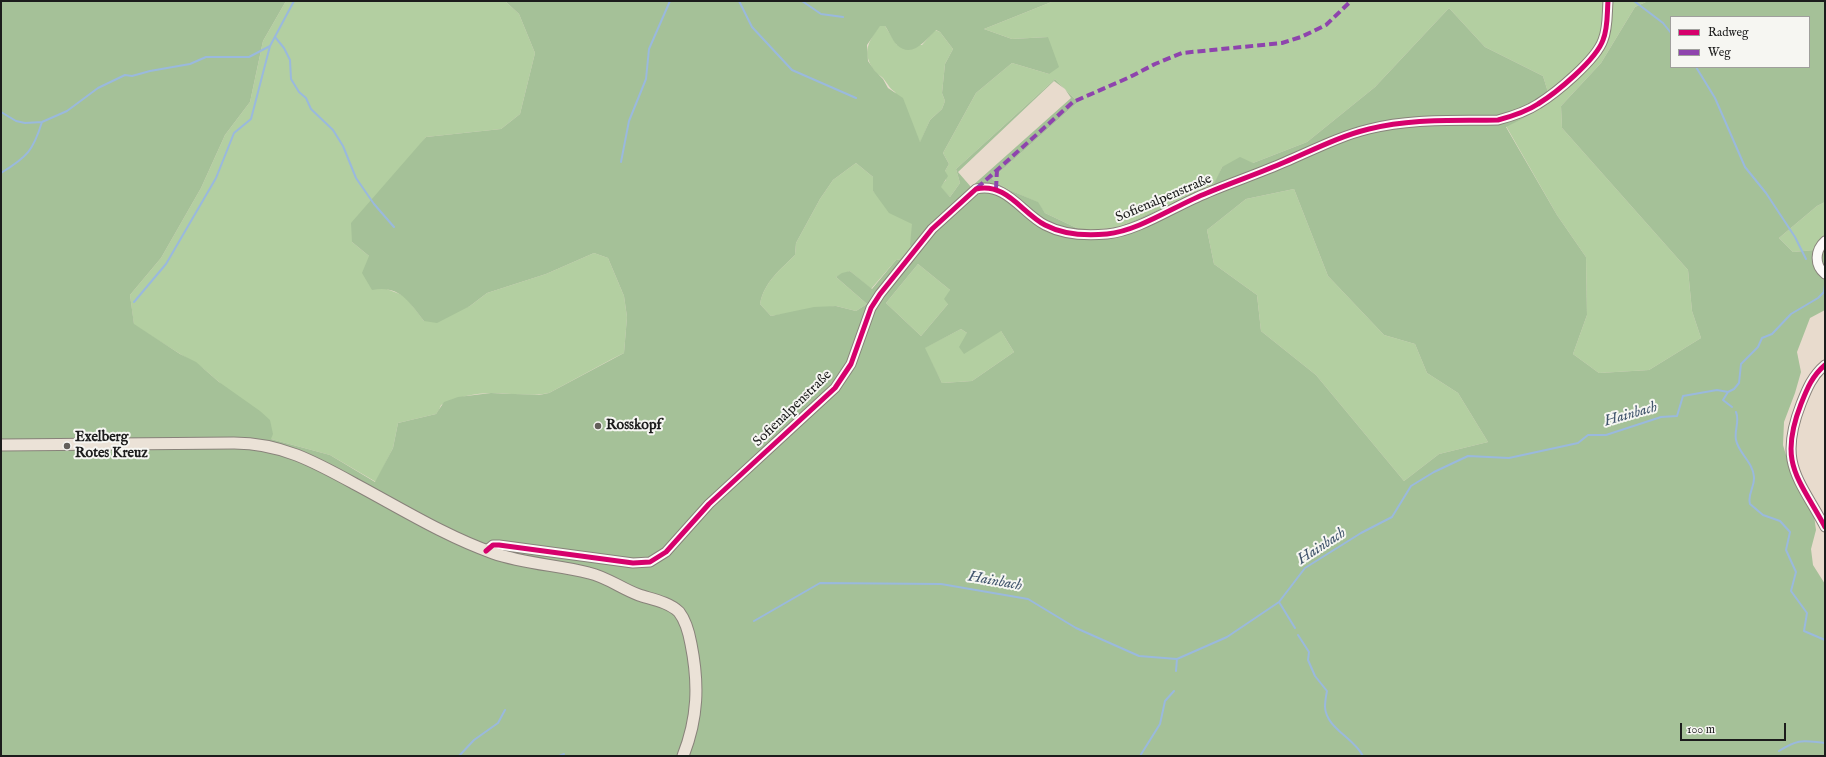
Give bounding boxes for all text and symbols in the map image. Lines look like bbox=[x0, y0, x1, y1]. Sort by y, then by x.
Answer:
legend bbox=[1670, 16, 1810, 68]
text: Radweg bbox=[1708, 25, 1748, 40]
text: Weg bbox=[1708, 45, 1731, 60]
street label: Sofienalpenstraße bbox=[1113, 171, 1215, 227]
street label: Sofienalpenstraße bbox=[750, 367, 836, 451]
water label: Hainbach bbox=[1602, 399, 1660, 431]
place label: Rosskopf bbox=[606, 418, 662, 434]
marker: Rosskopf bbox=[593, 421, 603, 431]
place label: Exelberg Rotes Kreuz bbox=[75, 430, 148, 462]
marker: Exelberg Rotes Kreuz bbox=[62, 441, 72, 451]
water label: Hainbach bbox=[1294, 525, 1350, 569]
water label: Hainbach bbox=[967, 568, 1023, 596]
scale bar bbox=[1682, 715, 1788, 741]
text: 100 m bbox=[1687, 722, 1715, 737]

